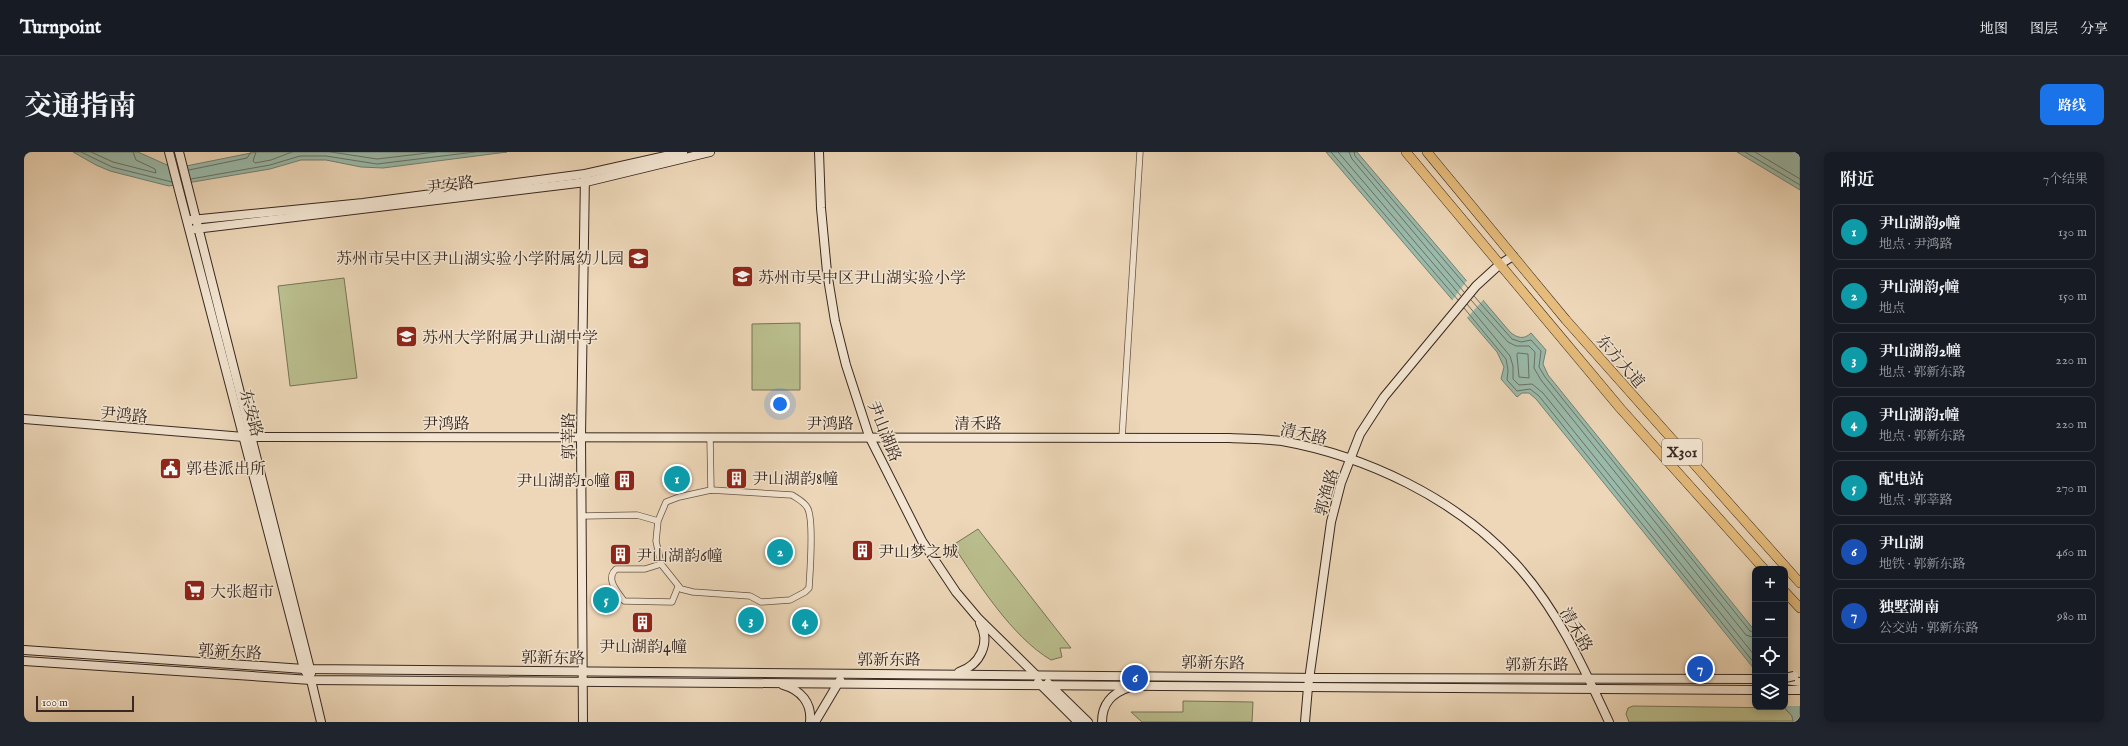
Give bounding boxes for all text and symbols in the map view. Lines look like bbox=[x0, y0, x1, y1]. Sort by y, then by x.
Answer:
text: Turnpoint bbox=[20, 16, 101, 40]
text: 地图 bbox=[1980, 20, 2008, 38]
text: 图层 bbox=[2030, 20, 2058, 38]
text: 分享 bbox=[2080, 20, 2108, 38]
button: 路线 bbox=[2040, 84, 2104, 125]
text: 交通指南 bbox=[24, 90, 136, 125]
text: 附近 bbox=[1840, 170, 1874, 191]
text: 7个结果 bbox=[2043, 171, 2088, 188]
street label: 尹安路 bbox=[425, 173, 475, 199]
text: 尹山湖韵9幢 bbox=[1879, 214, 1961, 233]
text: 1 bbox=[1852, 224, 1856, 241]
text: 130 m bbox=[2058, 224, 2087, 241]
text: 地点 · 尹鸿路 bbox=[1879, 236, 1953, 253]
school or university icon: 苏州市吴中区尹山湖实验小学附属幼儿园 bbox=[626, 245, 652, 271]
place label: 苏州市吴中区尹山湖实验小学附属幼儿园 bbox=[336, 250, 624, 270]
school or university icon: 苏州市吴中区尹山湖实验小学 bbox=[729, 264, 755, 290]
place label: 苏州市吴中区尹山湖实验小学 bbox=[758, 269, 966, 289]
text: 尹山湖韵5幢 bbox=[1879, 278, 1959, 297]
text: 2 bbox=[1851, 288, 1857, 305]
text: 150 m bbox=[2058, 288, 2087, 305]
text: 地点 bbox=[1879, 300, 1905, 317]
school or university icon: 苏州大学附属尹山湖中学 bbox=[394, 324, 420, 350]
place label: 苏州大学附属尹山湖中学 bbox=[422, 329, 598, 349]
street label: 东方大道 bbox=[1591, 332, 1648, 393]
text: 尹山湖韵2幢 bbox=[1879, 342, 1961, 361]
text: 3 bbox=[1852, 352, 1856, 369]
text: 220 m bbox=[2056, 352, 2087, 369]
text: 地点 · 郭新东路 bbox=[1879, 364, 1966, 381]
street label: 东安路 bbox=[234, 388, 266, 439]
your location bbox=[770, 394, 790, 414]
street label: 尹山湖路 bbox=[862, 398, 904, 465]
street label: 尹鸿路 bbox=[99, 404, 149, 428]
text: 尹山湖韵1幢 bbox=[1879, 406, 1960, 425]
street label: 郭莘路 bbox=[560, 412, 580, 460]
street label: 尹鸿路 bbox=[422, 415, 470, 435]
street label: 尹鸿路 bbox=[806, 415, 854, 435]
street label: 清禾路 bbox=[954, 415, 1002, 435]
text: 4 bbox=[1851, 416, 1857, 433]
text: 220 m bbox=[2056, 416, 2087, 433]
street label: 清禾路 bbox=[1278, 420, 1329, 450]
text: 地点 · 郭新东路 bbox=[1879, 428, 1966, 445]
road number: X301 bbox=[1662, 439, 1702, 465]
public building icon: 郭巷派出所 bbox=[157, 455, 183, 481]
place label: 郭巷派出所 bbox=[186, 460, 266, 480]
pin: 1 bbox=[664, 464, 690, 494]
building icon: 尹山湖韵8幢 bbox=[724, 465, 750, 491]
building icon: 尹山湖韵10幢 bbox=[612, 467, 638, 493]
street label: 郭渔路 bbox=[1312, 467, 1344, 518]
place label: 尹山湖韵8幢 bbox=[752, 470, 838, 490]
text: 配电站 bbox=[1879, 470, 1924, 489]
place label: 尹山湖韵10幢 bbox=[516, 472, 610, 492]
text: 5 bbox=[1852, 480, 1856, 497]
text: 270 m bbox=[2056, 480, 2087, 497]
text: 地点 · 郭莘路 bbox=[1879, 492, 1953, 509]
text: 尹山湖 bbox=[1879, 534, 1924, 553]
pin: 2 bbox=[767, 537, 793, 567]
building icon: 尹山梦之城 bbox=[849, 538, 875, 564]
building icon: 尹山湖韵6幢 bbox=[608, 542, 634, 568]
place label: 尹山梦之城 bbox=[878, 543, 958, 563]
text: 6 bbox=[1851, 544, 1857, 561]
text: 460 m bbox=[2056, 544, 2087, 561]
place label: 尹山湖韵6幢 bbox=[636, 547, 723, 567]
text: 地铁 · 郭新东路 bbox=[1879, 556, 1966, 573]
map controls bbox=[1752, 566, 1788, 710]
button: + bbox=[1752, 566, 1788, 602]
supermarket icon: 大张超市 bbox=[182, 578, 208, 604]
place label: 大张超市 bbox=[210, 583, 274, 603]
pin: 5 bbox=[593, 585, 619, 615]
text: 独墅湖南 bbox=[1879, 598, 1939, 617]
button: − bbox=[1752, 602, 1788, 638]
street label: 清禾路 bbox=[1555, 604, 1596, 656]
pin: 3 bbox=[738, 605, 764, 635]
pin: 4 bbox=[792, 607, 818, 637]
text: 7 bbox=[1851, 608, 1857, 625]
text: 980 m bbox=[2057, 608, 2087, 625]
building icon: 尹山湖韵4幢 bbox=[630, 610, 656, 636]
text: 公交站 · 郭新东路 bbox=[1879, 620, 1979, 637]
place label: 尹山湖韵4幢 bbox=[599, 638, 687, 658]
button: locate bbox=[1752, 638, 1788, 674]
street label: 郭新东路 bbox=[197, 641, 262, 665]
street label: 郭新东路 bbox=[521, 648, 585, 670]
street label: 郭新东路 bbox=[857, 651, 921, 671]
street label: 郭新东路 bbox=[1181, 653, 1245, 675]
pin: 7 bbox=[1687, 654, 1713, 684]
street label: 郭新东路 bbox=[1505, 656, 1569, 676]
pin: 6 bbox=[1122, 663, 1148, 693]
button: layers bbox=[1752, 674, 1788, 710]
scale bar bbox=[36, 694, 134, 713]
text: 100 m bbox=[42, 696, 68, 710]

